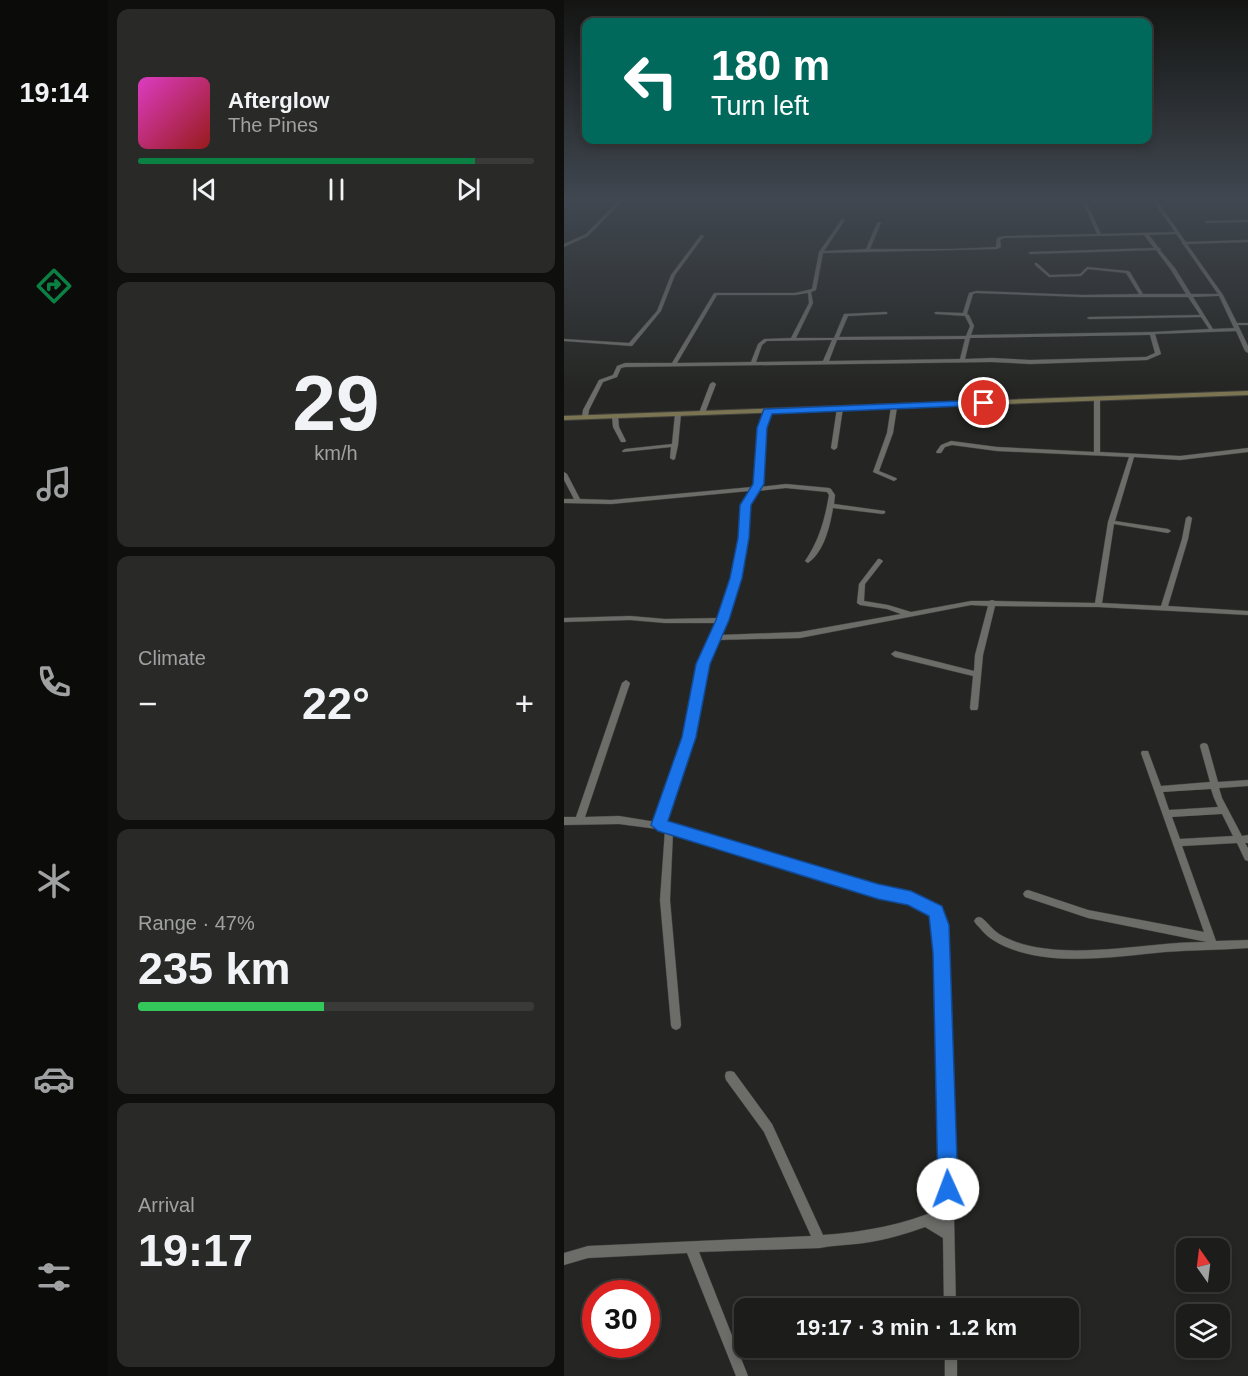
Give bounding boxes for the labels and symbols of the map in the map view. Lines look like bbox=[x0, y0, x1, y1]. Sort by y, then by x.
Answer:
pin bbox=[958, 377, 1009, 428]
position arrow bbox=[916, 1157, 980, 1221]
north arrow bbox=[1176, 1238, 1230, 1292]
speed limit sign: 30 bbox=[582, 1280, 660, 1358]

